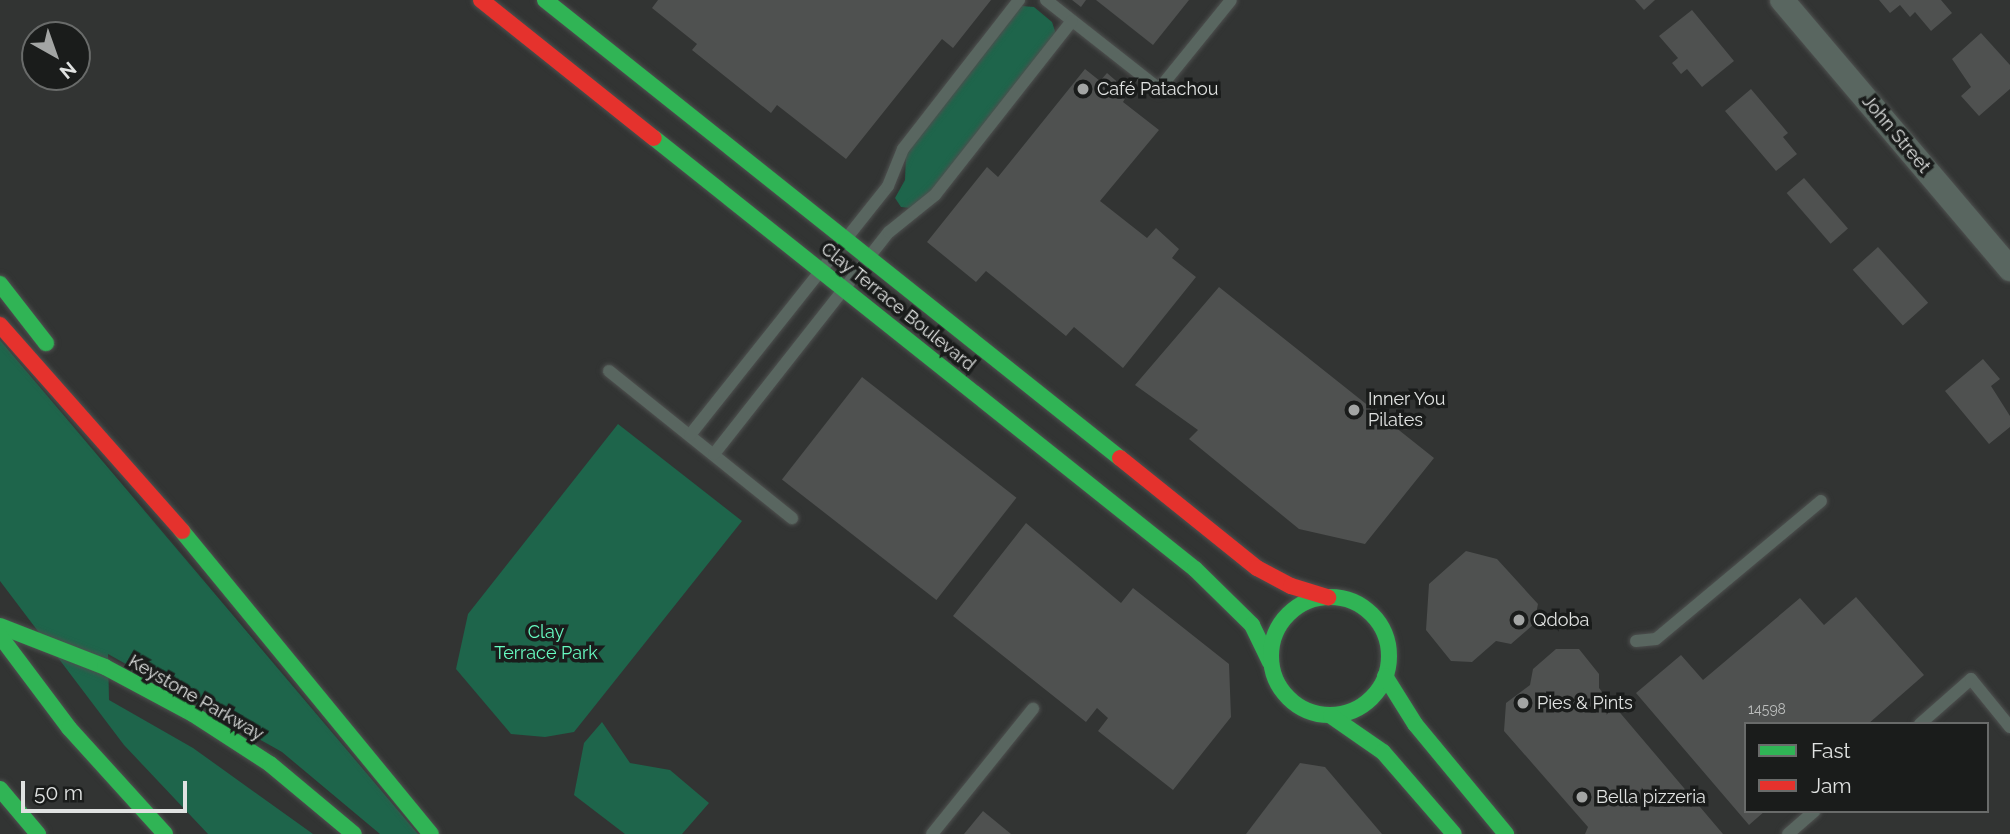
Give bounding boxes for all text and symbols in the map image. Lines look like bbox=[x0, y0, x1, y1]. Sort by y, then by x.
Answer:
north arrow bbox=[21, 21, 91, 91]
text: N bbox=[56, 57, 81, 84]
place label: Café Patachou bbox=[1097, 78, 1218, 100]
marker: Café Patachou bbox=[1075, 81, 1091, 97]
street label: John Street bbox=[1857, 91, 1935, 177]
street label: Clay Terrace Boulevard bbox=[816, 238, 980, 376]
place label: Inner You Pilates bbox=[1368, 389, 1446, 432]
marker: Inner You Pilates bbox=[1346, 402, 1362, 418]
place label: Qdoba bbox=[1533, 609, 1589, 631]
marker: Qdoba bbox=[1511, 612, 1527, 628]
park label: Clay Terrace Park bbox=[494, 622, 598, 664]
street label: Keystone Parkway bbox=[125, 651, 267, 745]
place label: Pies & Pints bbox=[1537, 692, 1633, 714]
marker: Pies & Pints bbox=[1515, 695, 1531, 711]
house number: 14598 bbox=[1748, 701, 1786, 717]
legend bbox=[1744, 722, 1989, 813]
text: Fast bbox=[1811, 738, 1851, 763]
scale bar bbox=[24, 768, 191, 812]
text: Jam bbox=[1811, 773, 1852, 798]
text: 50 m bbox=[34, 780, 83, 805]
place label: Bella pizzeria bbox=[1596, 786, 1706, 808]
marker: Bella pizzeria bbox=[1574, 789, 1590, 805]

